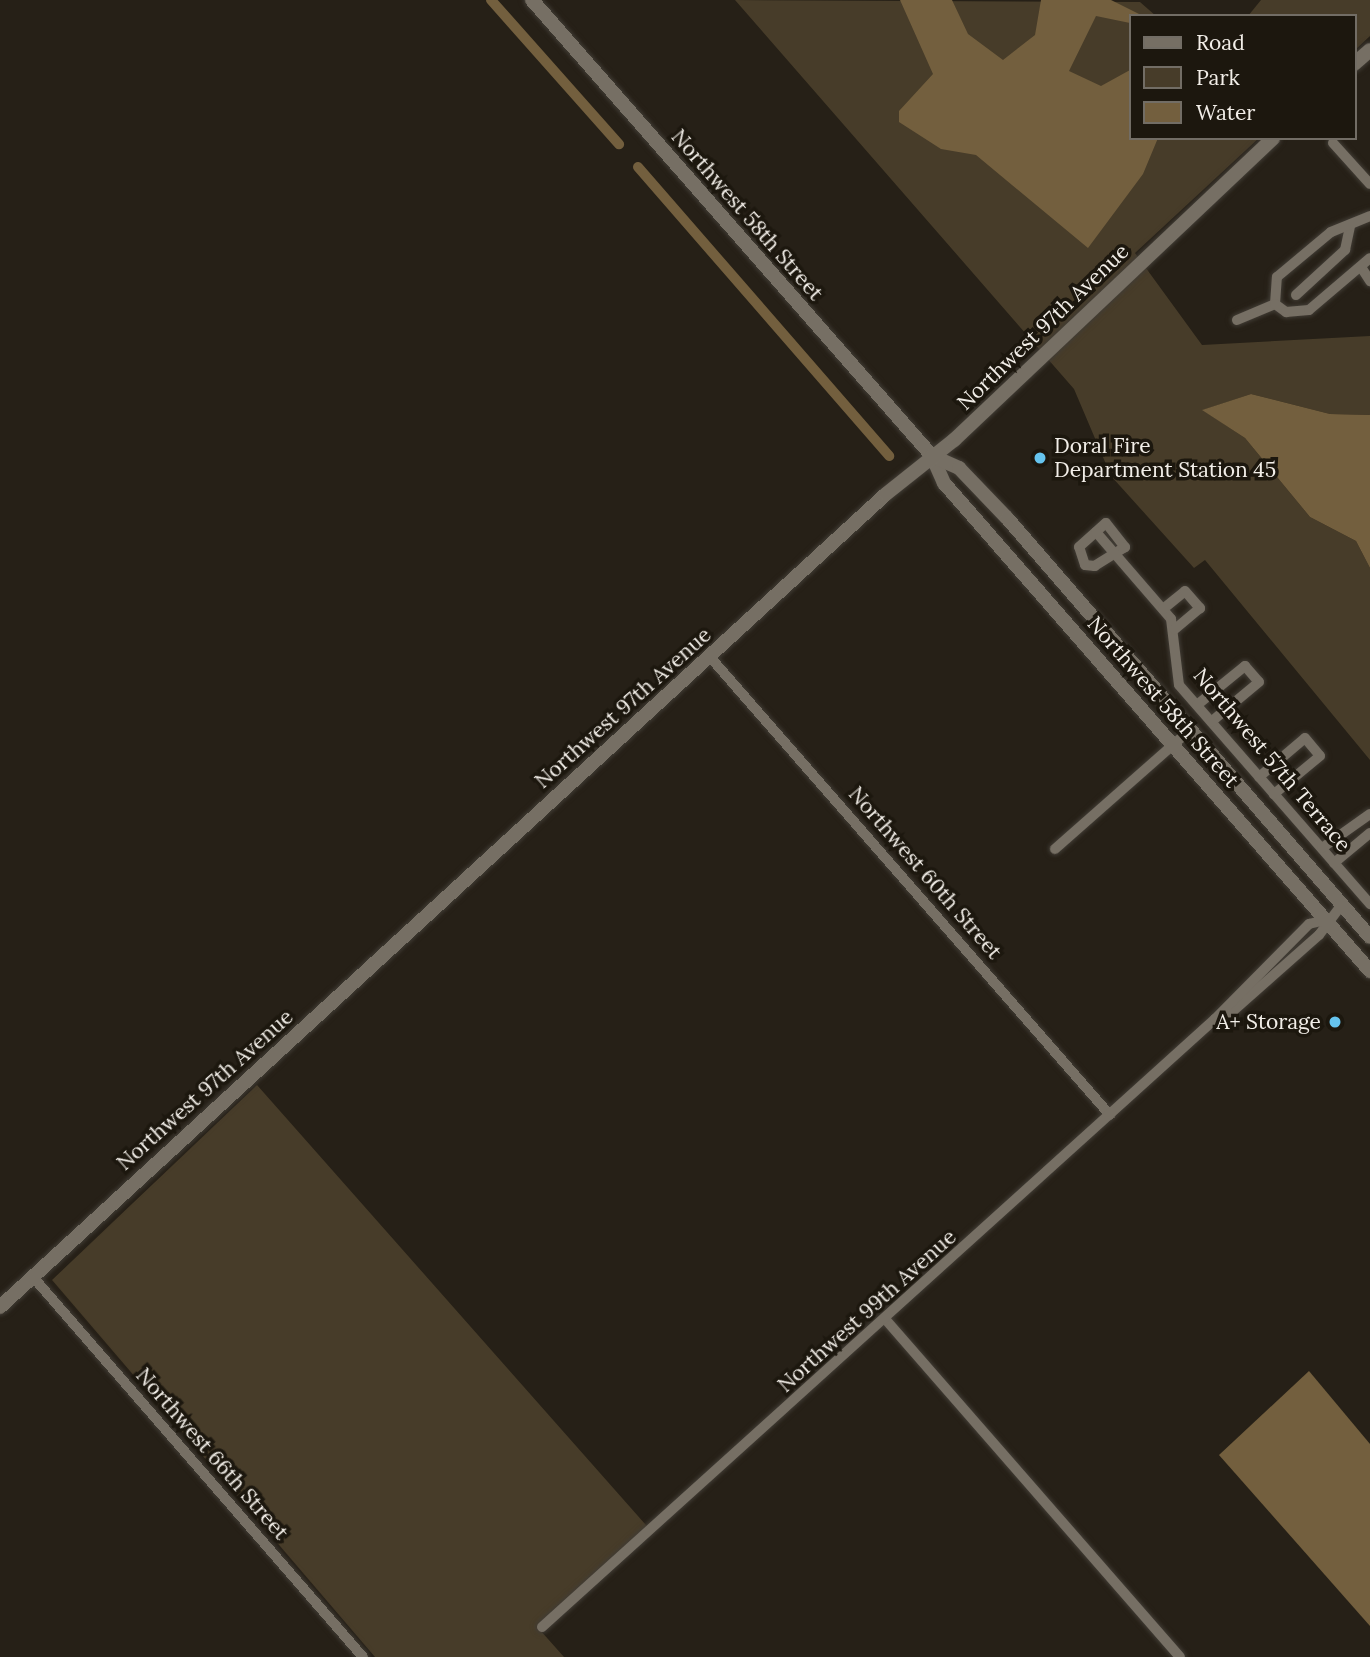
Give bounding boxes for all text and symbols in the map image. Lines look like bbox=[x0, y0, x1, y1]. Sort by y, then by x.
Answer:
legend bbox=[1128, 14, 1356, 140]
text: Road bbox=[1196, 29, 1245, 56]
text: Park bbox=[1196, 64, 1240, 91]
text: Water bbox=[1196, 99, 1255, 126]
street label: Northwest 58th Street bbox=[666, 124, 828, 306]
street label: Northwest 97th Avenue bbox=[952, 239, 1134, 415]
place label: Doral Fire Department Station 45 bbox=[1054, 433, 1276, 483]
marker: Doral Fire Department Station 45 bbox=[1032, 450, 1048, 466]
street label: Northwest 58th Street bbox=[1082, 611, 1244, 793]
street label: Northwest 97th Avenue bbox=[530, 622, 716, 794]
street label: Northwest 57th Terrace bbox=[1188, 663, 1356, 857]
street label: Northwest 60th Street bbox=[843, 782, 1007, 964]
street label: Northwest 97th Avenue bbox=[112, 1004, 298, 1176]
place label: A+ Storage bbox=[1216, 1009, 1321, 1035]
marker: A+ Storage bbox=[1327, 1014, 1343, 1030]
street label: Northwest 99th Avenue bbox=[773, 1224, 961, 1398]
street label: Northwest 66th Street bbox=[131, 1363, 293, 1545]

